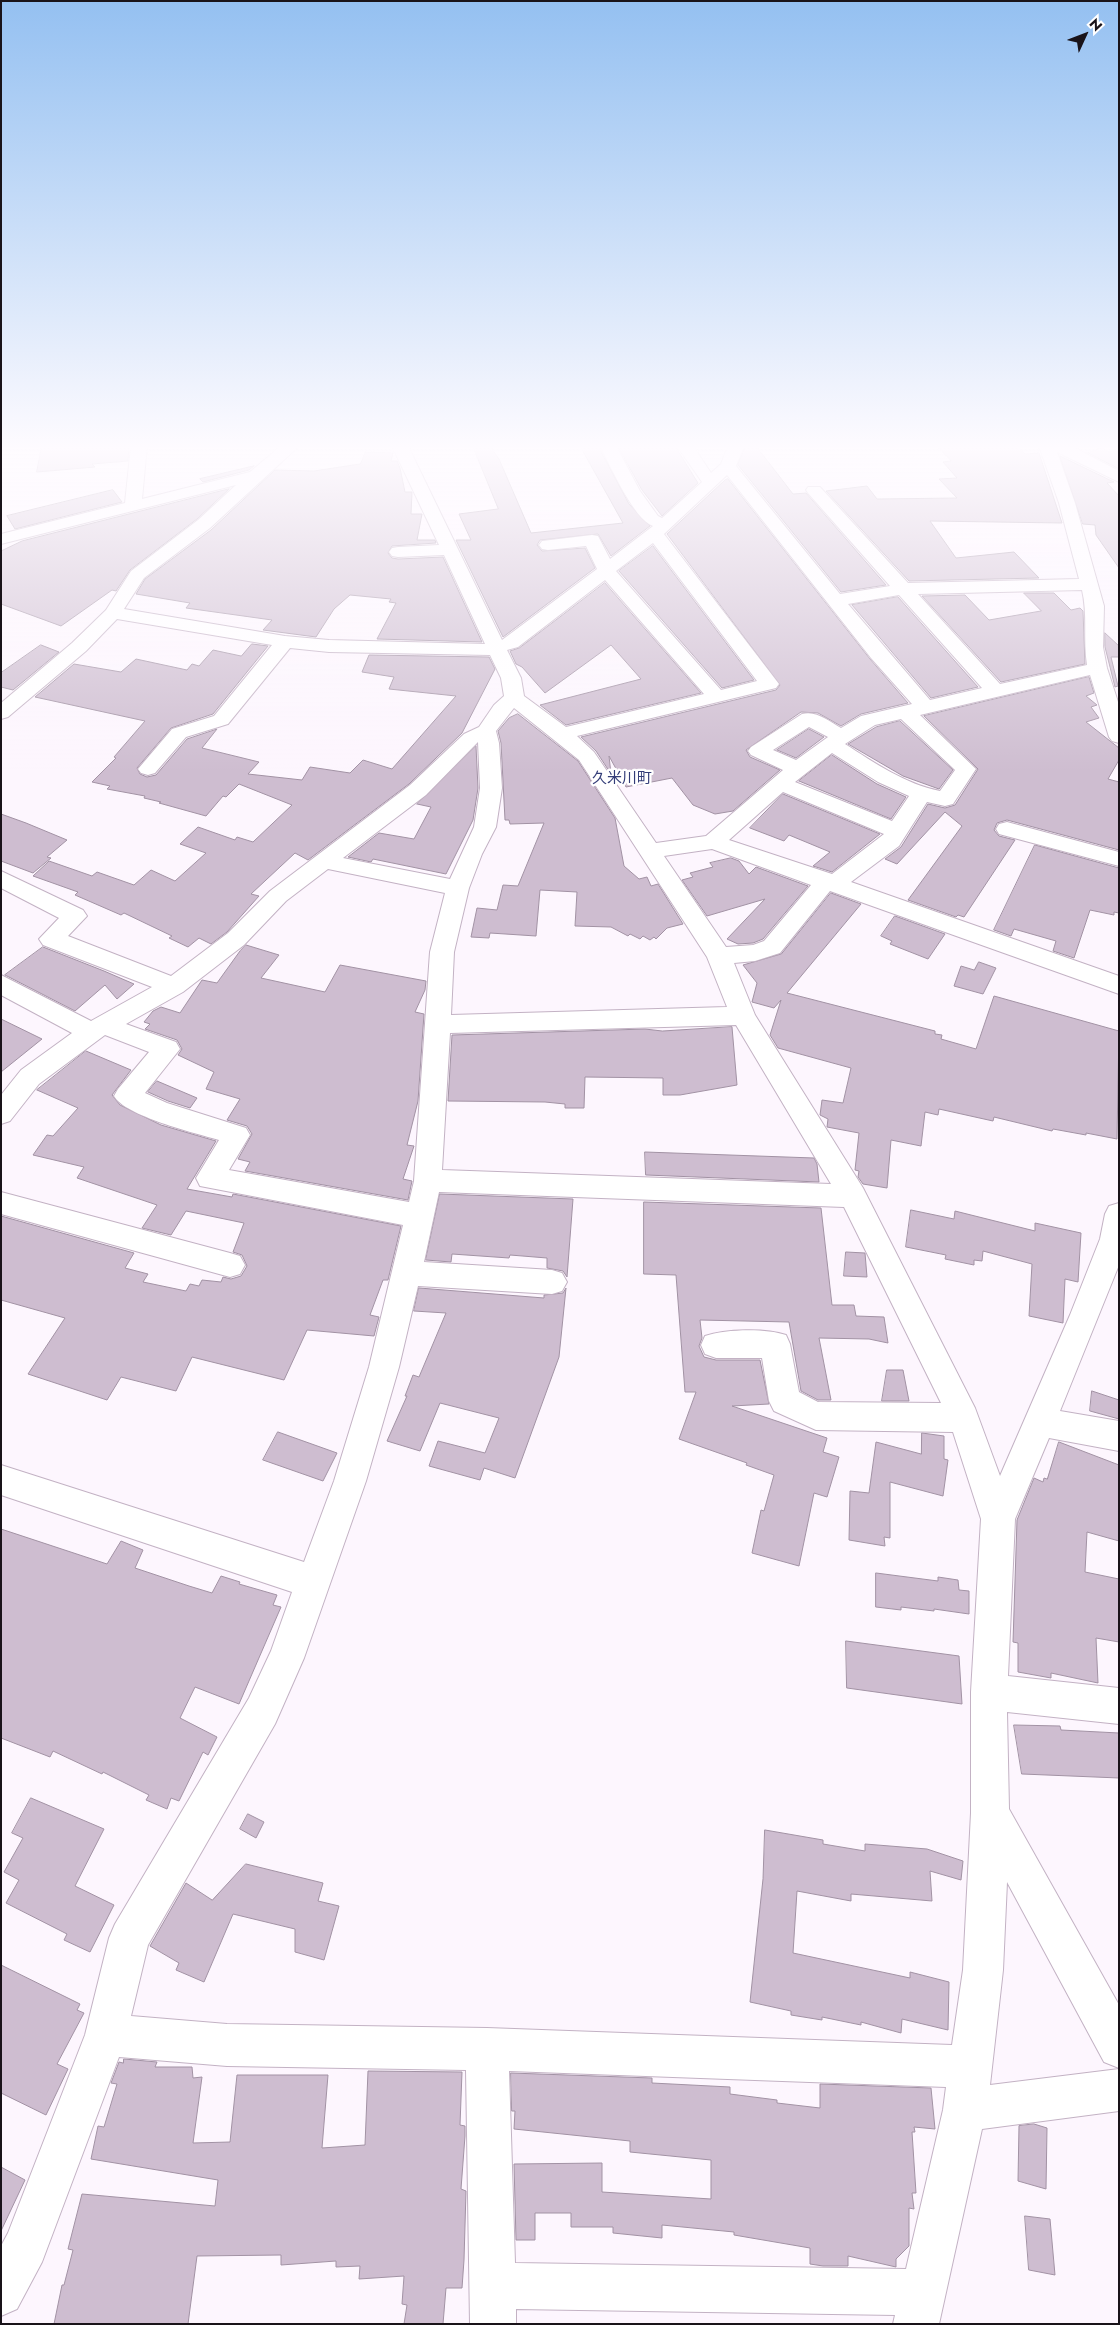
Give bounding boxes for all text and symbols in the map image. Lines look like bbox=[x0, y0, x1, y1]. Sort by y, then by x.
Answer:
north arrow bbox=[1060, 10, 1110, 60]
text: N bbox=[1085, 14, 1107, 36]
district label: 久米川町 bbox=[592, 770, 652, 788]

